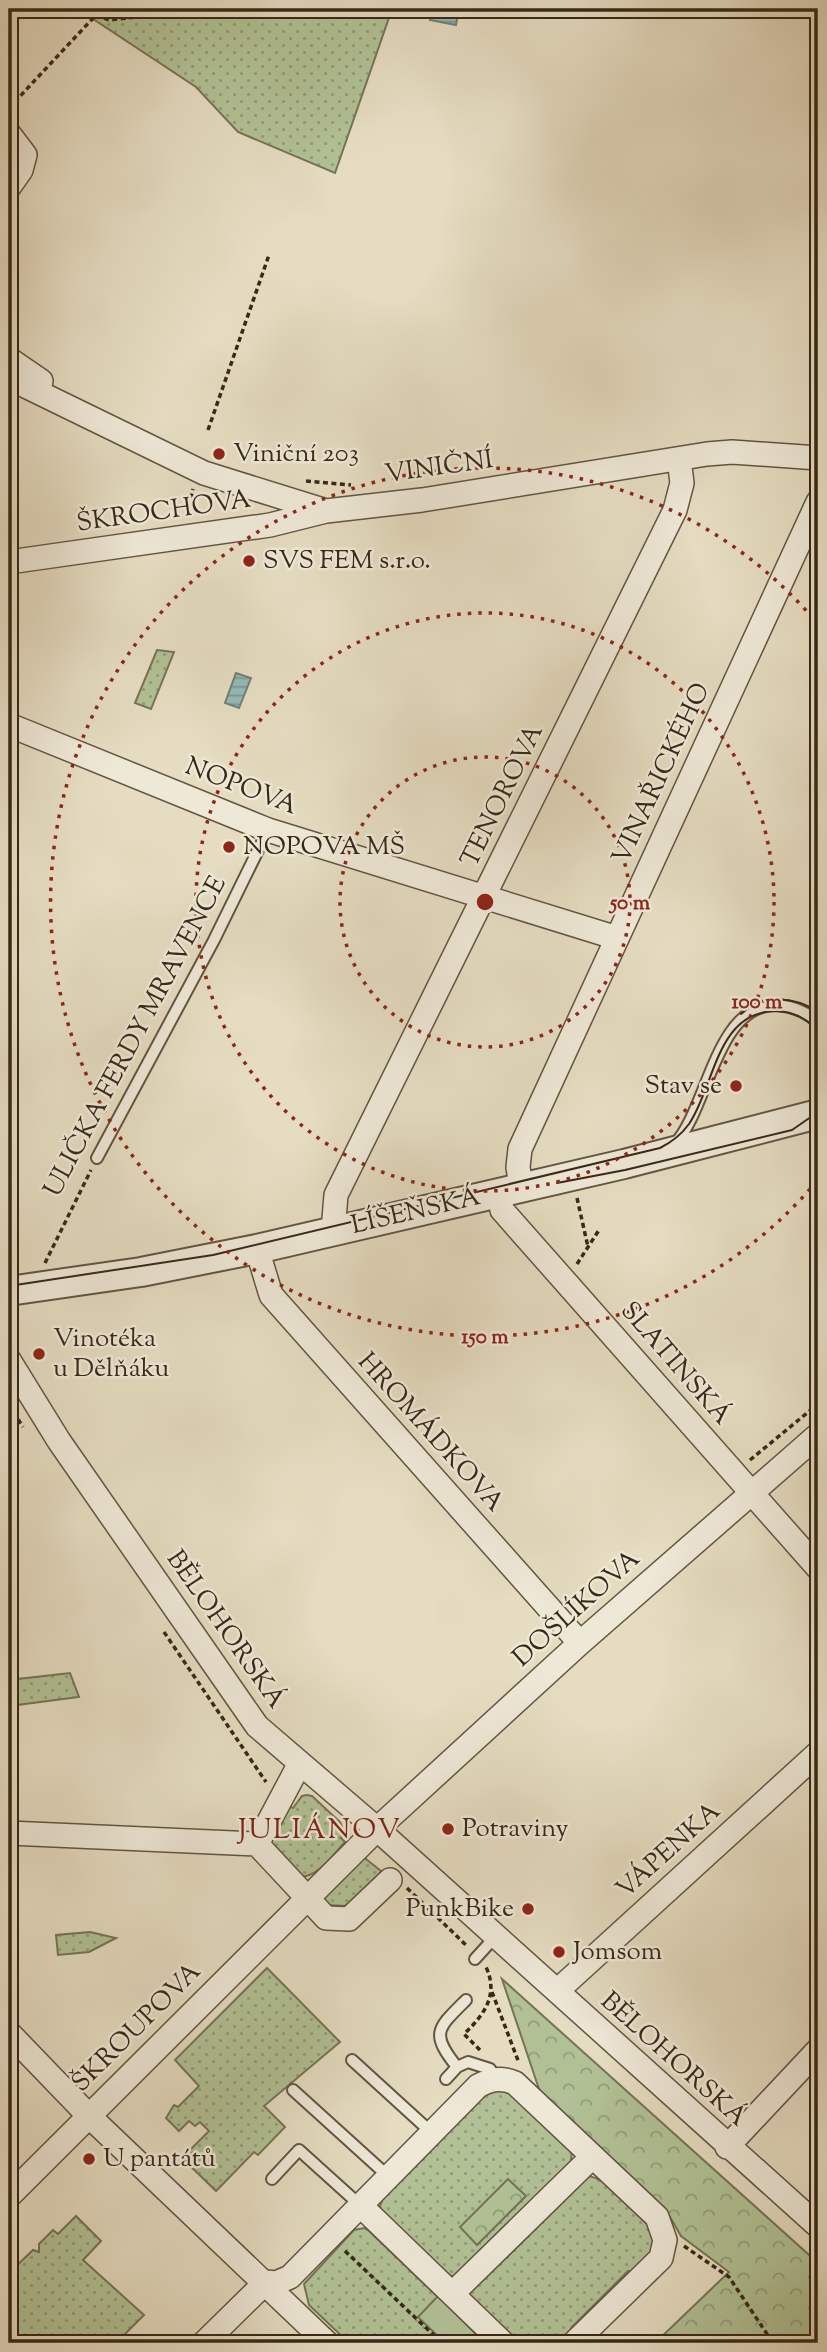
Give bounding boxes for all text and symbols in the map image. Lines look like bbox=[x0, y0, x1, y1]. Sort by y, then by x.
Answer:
place label: Viniční 203 bbox=[233, 436, 359, 473]
street label: VINIČNÍ bbox=[382, 442, 496, 494]
marker: Viniční 203 bbox=[211, 446, 227, 462]
street label: ŠKROCHOVA bbox=[74, 481, 254, 543]
place label: SVS FEM s.r.o. bbox=[263, 543, 431, 580]
marker: SVS FEM s.r.o. bbox=[241, 553, 257, 569]
street label: VINAŘICKÉHO bbox=[604, 677, 720, 871]
street label: TENOROVA bbox=[452, 718, 554, 874]
street label: NOPOVA bbox=[180, 749, 302, 825]
place label: NOPOVA MŠ bbox=[243, 829, 405, 866]
marker: NOPOVA MŠ bbox=[221, 839, 237, 855]
street label: ULIČKA FERDY MRAVENCE bbox=[35, 870, 237, 1204]
text: 50 m bbox=[608, 889, 651, 919]
centre of rings bbox=[473, 890, 497, 914]
text: 100 m bbox=[732, 988, 783, 1018]
place label: Stav se bbox=[645, 1068, 722, 1105]
marker: Stav se bbox=[728, 1078, 744, 1094]
street label: LÍŠEŇSKÁ bbox=[348, 1179, 484, 1245]
street label: SLATINSKÁ bbox=[611, 1294, 739, 1434]
place label: Vinotéka u Dělňáku bbox=[53, 1321, 169, 1388]
text: 150 m bbox=[461, 1323, 509, 1353]
street label: HROMÁDKOVA bbox=[348, 1345, 512, 1521]
marker: Vinotéka u Dělňáku bbox=[31, 1346, 47, 1362]
street label: DOŠLÍKOVA bbox=[505, 1542, 649, 1676]
street label: BĚLOHORSKÁ bbox=[156, 1543, 294, 1717]
street label: VÁPENKA bbox=[609, 1794, 729, 1908]
district label: JULIÁNOV bbox=[236, 1811, 402, 1851]
place label: Potraviny bbox=[462, 1811, 568, 1848]
marker: Potraviny bbox=[440, 1821, 456, 1837]
place label: PunkBike bbox=[406, 1891, 514, 1928]
marker: PunkBike bbox=[520, 1901, 536, 1917]
place label: Jomsom bbox=[571, 1934, 662, 1971]
marker: Jomsom bbox=[551, 1944, 567, 1960]
street label: ŠKROUPOVA bbox=[64, 1955, 210, 2101]
street label: BĚLOHORSKÁ bbox=[591, 1984, 755, 2136]
place label: U pantátů bbox=[103, 2141, 216, 2178]
marker: U pantátů bbox=[81, 2151, 97, 2167]

